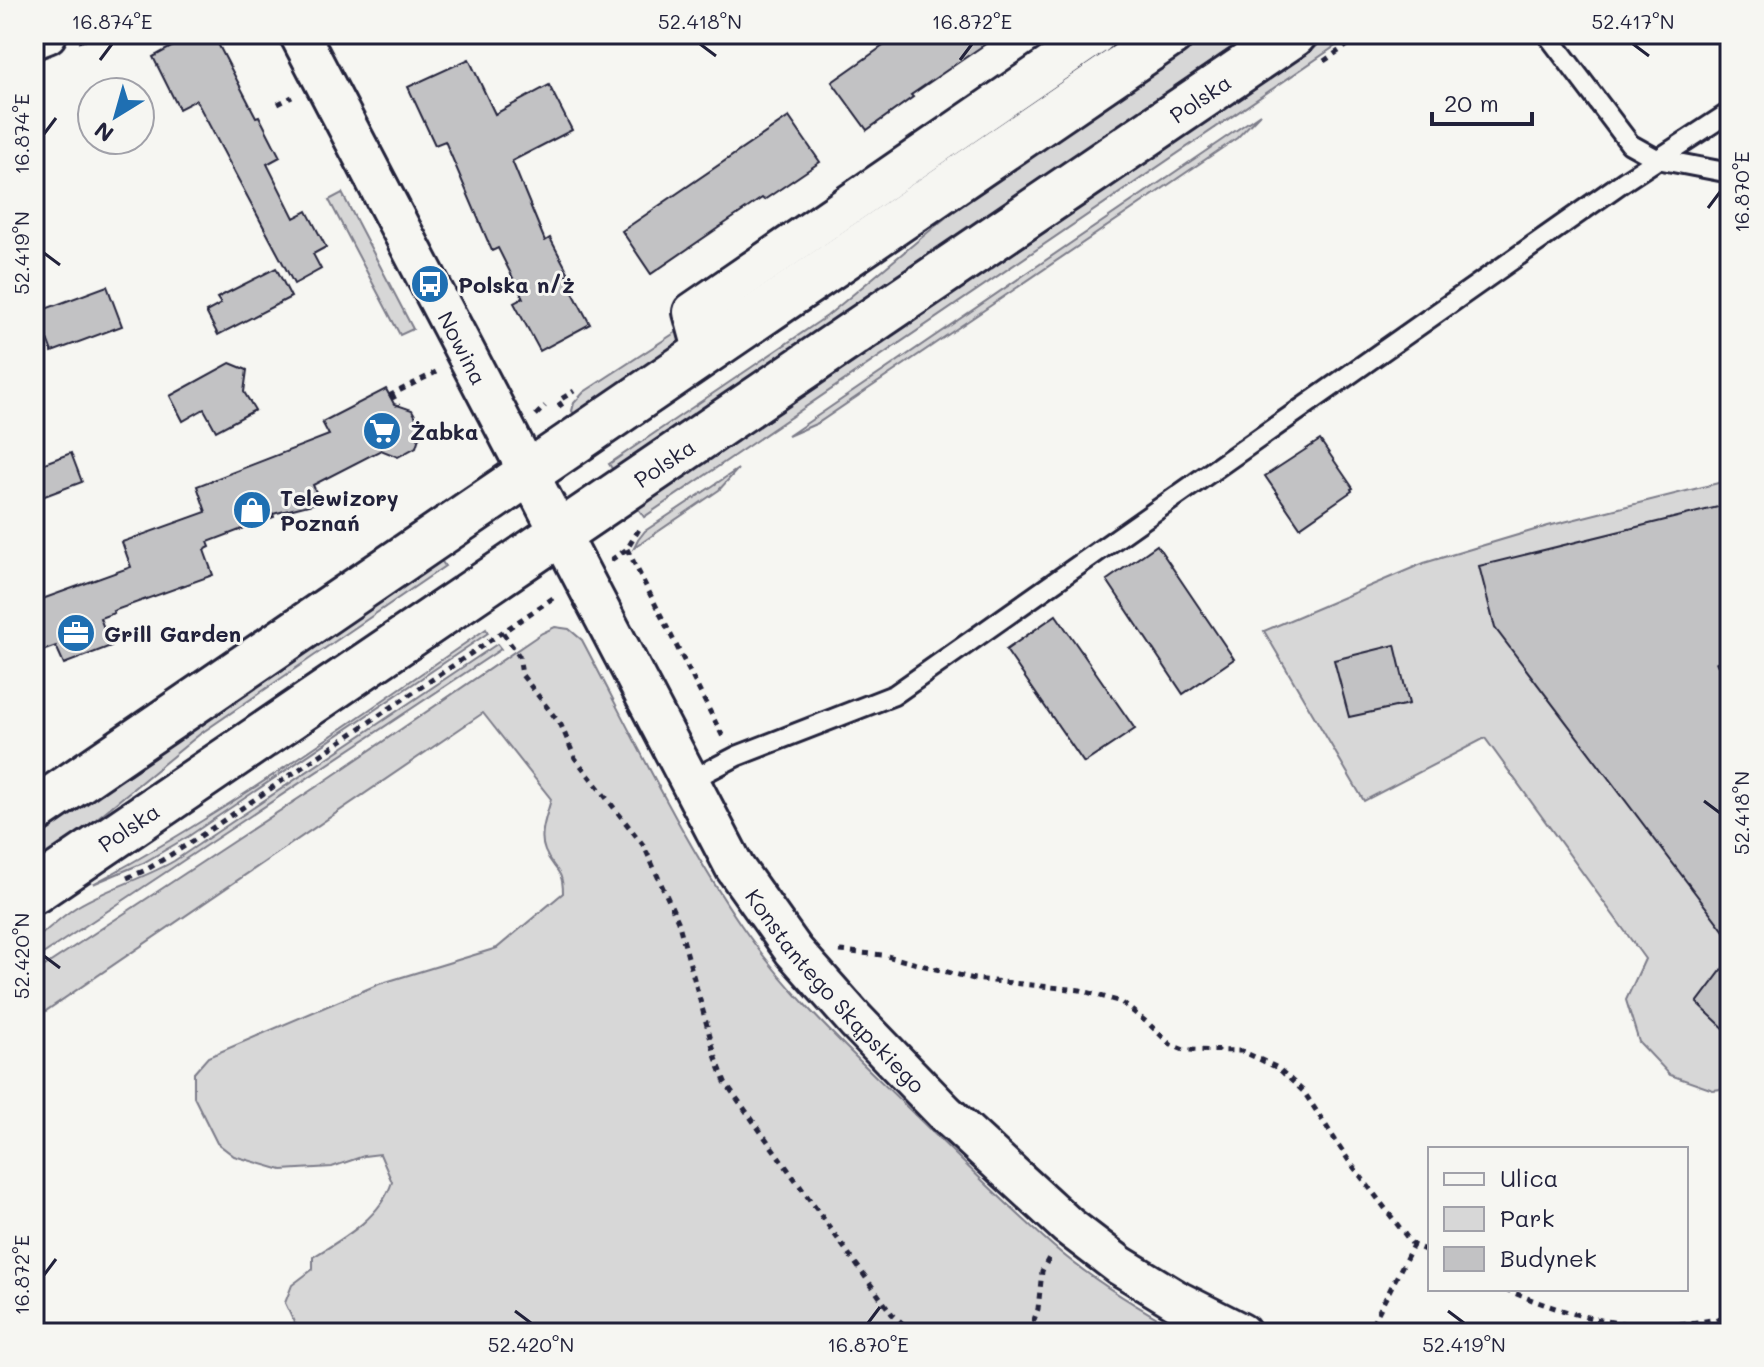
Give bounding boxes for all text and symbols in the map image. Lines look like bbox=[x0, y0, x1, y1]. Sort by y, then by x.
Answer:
text: 16.874°E bbox=[71, 8, 153, 34]
text: 52.418°N bbox=[658, 8, 742, 34]
text: 16.872°E bbox=[932, 8, 1012, 34]
text: 52.417°N bbox=[1592, 8, 1674, 34]
street label: Polska bbox=[1164, 67, 1236, 129]
north arrow bbox=[76, 76, 156, 156]
scale bar bbox=[1432, 76, 1532, 126]
text: 20 m bbox=[1444, 87, 1499, 118]
text: 16.874°E bbox=[8, 93, 34, 175]
text: N bbox=[88, 116, 119, 149]
text: 16.870°E bbox=[1728, 151, 1754, 233]
text: 52.419°N bbox=[8, 211, 34, 295]
bus stop icon: Polska n/ż bbox=[409, 263, 451, 305]
place label: Polska n/ż bbox=[458, 270, 575, 299]
street label: Nowina bbox=[432, 306, 494, 389]
supermarket icon: Żabka bbox=[361, 410, 403, 452]
place label: Żabka bbox=[410, 417, 479, 446]
street label: Polska bbox=[628, 431, 700, 494]
place label: Telewizory Poznań bbox=[280, 483, 399, 537]
shop icon: Telewizory Poznań bbox=[231, 489, 273, 531]
office icon: Grill Garden bbox=[55, 612, 97, 654]
place label: Grill Garden bbox=[104, 619, 241, 648]
text: 52.418°N bbox=[1728, 771, 1754, 855]
street label: Polska bbox=[92, 796, 165, 858]
street label: Konstantego Skąpskiego bbox=[740, 883, 932, 1099]
text: 52.420°N bbox=[8, 913, 34, 999]
legend bbox=[1428, 1147, 1688, 1291]
text: Ulica bbox=[1500, 1162, 1558, 1193]
text: Park bbox=[1500, 1202, 1554, 1233]
text: 16.872°E bbox=[8, 1235, 34, 1315]
text: Budynek bbox=[1500, 1242, 1597, 1273]
text: 52.420°N bbox=[488, 1331, 574, 1357]
text: 16.870°E bbox=[827, 1331, 909, 1357]
text: 52.419°N bbox=[1422, 1331, 1506, 1357]

